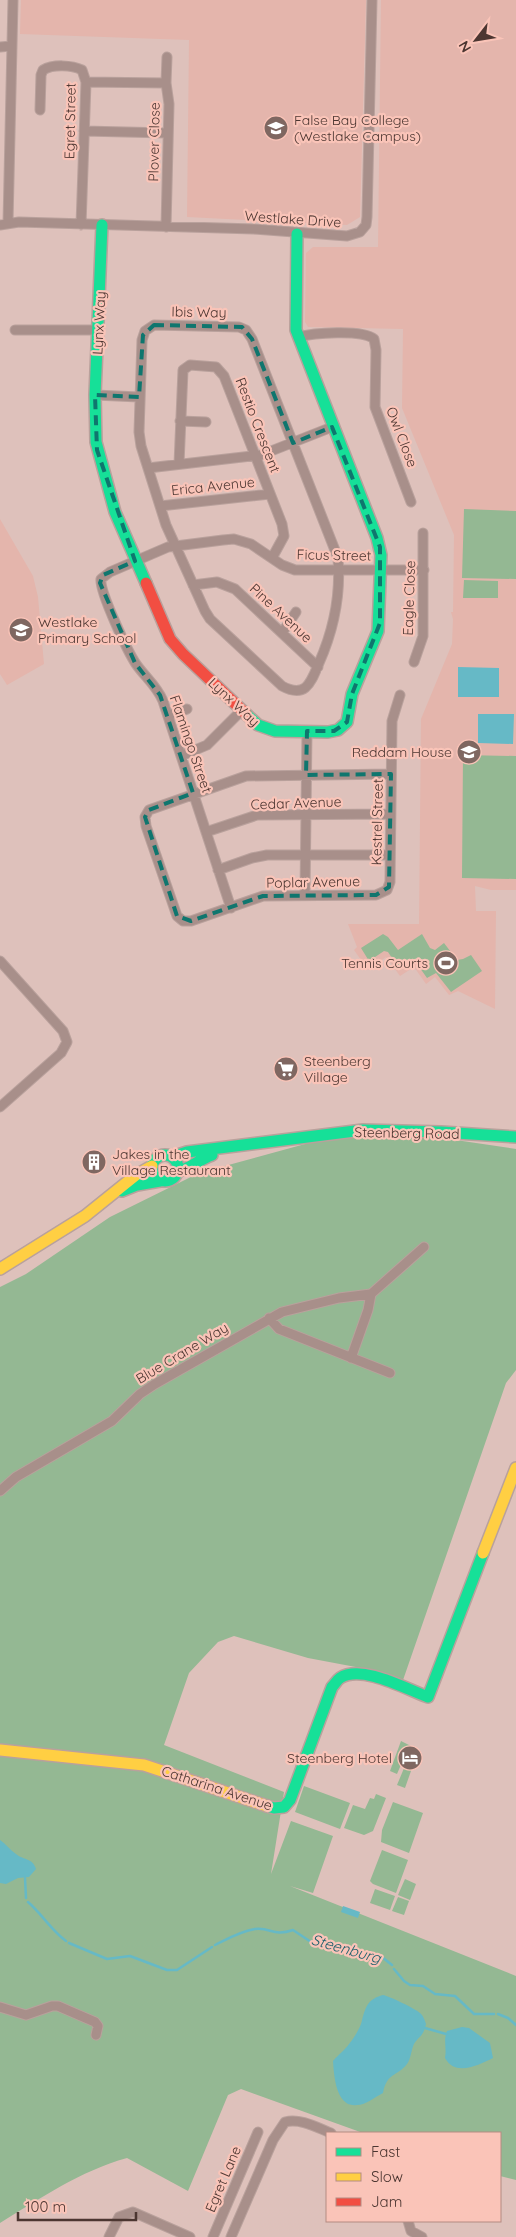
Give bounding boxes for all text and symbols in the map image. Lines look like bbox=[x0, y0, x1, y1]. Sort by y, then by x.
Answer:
north arrow bbox=[451, 15, 501, 65]
text: N bbox=[454, 38, 475, 56]
street label: Egret Street bbox=[60, 82, 80, 159]
street label: Plover Close bbox=[144, 102, 164, 182]
place label: False Bay College (Westlake Campus) bbox=[294, 111, 421, 145]
school or university icon: False Bay College (Westlake Campus) bbox=[263, 115, 289, 141]
street label: Westlake Drive bbox=[244, 207, 342, 231]
street label: Lynx Way bbox=[88, 291, 110, 355]
street label: Ibis Way bbox=[171, 303, 227, 321]
street label: Restio Crescent bbox=[232, 375, 285, 475]
street label: Owl Close bbox=[382, 404, 422, 470]
street label: Erica Avenue bbox=[170, 473, 256, 499]
street label: Ficus Street bbox=[296, 545, 372, 565]
street label: Eagle Close bbox=[399, 560, 419, 636]
street label: Pine Avenue bbox=[246, 579, 316, 647]
place label: Westlake Primary School bbox=[38, 613, 136, 647]
school or university icon: Westlake Primary School bbox=[8, 617, 34, 643]
street label: Lynx Way bbox=[205, 674, 263, 730]
street label: Flamingo Street bbox=[166, 693, 216, 796]
school or university icon: Reddam House bbox=[456, 739, 482, 765]
place label: Reddam House bbox=[352, 743, 452, 761]
street label: Kestrel Street bbox=[367, 778, 387, 865]
street label: Cedar Avenue bbox=[250, 792, 342, 814]
street label: Poplar Avenue bbox=[266, 872, 360, 892]
sports icon: Tennis Courts bbox=[433, 950, 459, 976]
place label: Tennis Courts bbox=[341, 954, 428, 972]
place label: Steenberg Village bbox=[304, 1052, 371, 1086]
supermarket icon: Steenberg Village bbox=[273, 1056, 299, 1082]
street label: Steenberg Road bbox=[354, 1123, 460, 1143]
place label: Jakes in the Village Restaurant bbox=[112, 1145, 231, 1179]
building icon: Jakes in the Village Restaurant bbox=[81, 1149, 107, 1175]
street label: Blue Crane Way bbox=[133, 1318, 231, 1388]
hotel icon: Steenberg Hotel bbox=[397, 1745, 423, 1771]
place label: Steenberg Hotel bbox=[287, 1749, 392, 1767]
street label: Catharina Avenue bbox=[159, 1762, 275, 1814]
water label: Steenburg bbox=[309, 1930, 385, 1968]
legend bbox=[326, 2132, 501, 2222]
text: Fast bbox=[371, 2142, 400, 2161]
street label: Egret Lane bbox=[201, 2143, 245, 2215]
text: Slow bbox=[371, 2167, 403, 2186]
scale bar bbox=[18, 2190, 135, 2222]
text: Jam bbox=[371, 2192, 402, 2211]
text: 100 m bbox=[25, 2197, 66, 2216]

